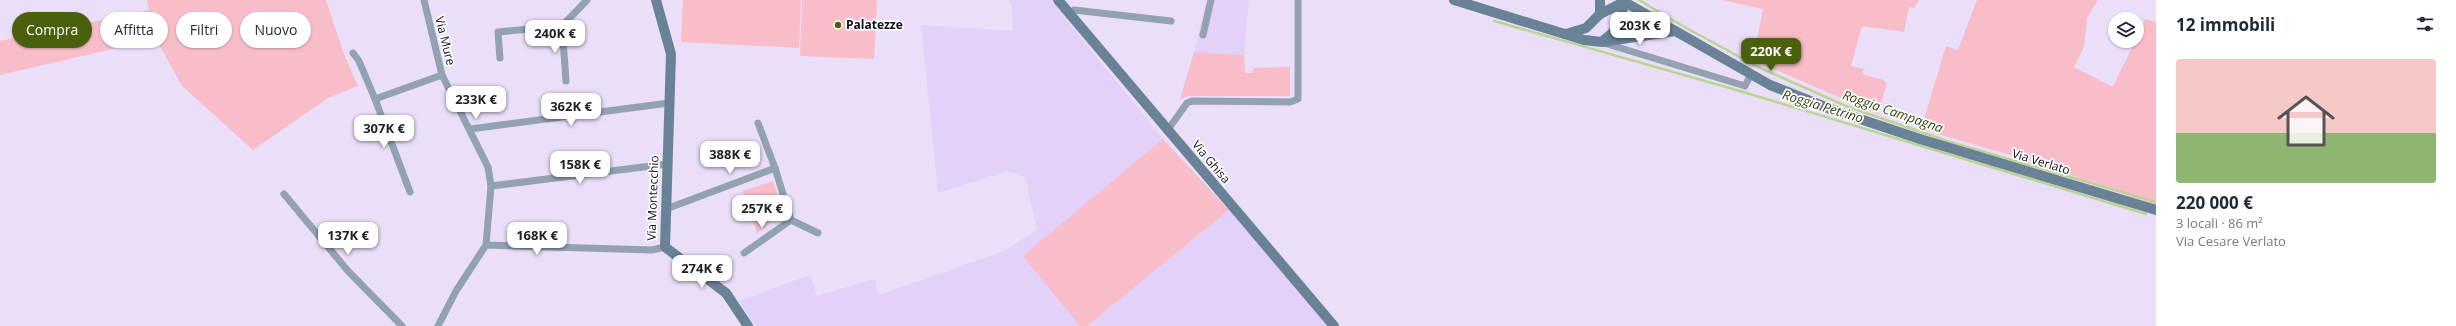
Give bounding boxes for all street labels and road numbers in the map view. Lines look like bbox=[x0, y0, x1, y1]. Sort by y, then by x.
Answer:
street label: Via Mure bbox=[431, 15, 460, 67]
street label: Via Ghisa bbox=[1188, 137, 1234, 187]
street label: Via Verlato bbox=[2010, 145, 2072, 178]
street label: Via Montecchio bbox=[643, 155, 662, 241]

